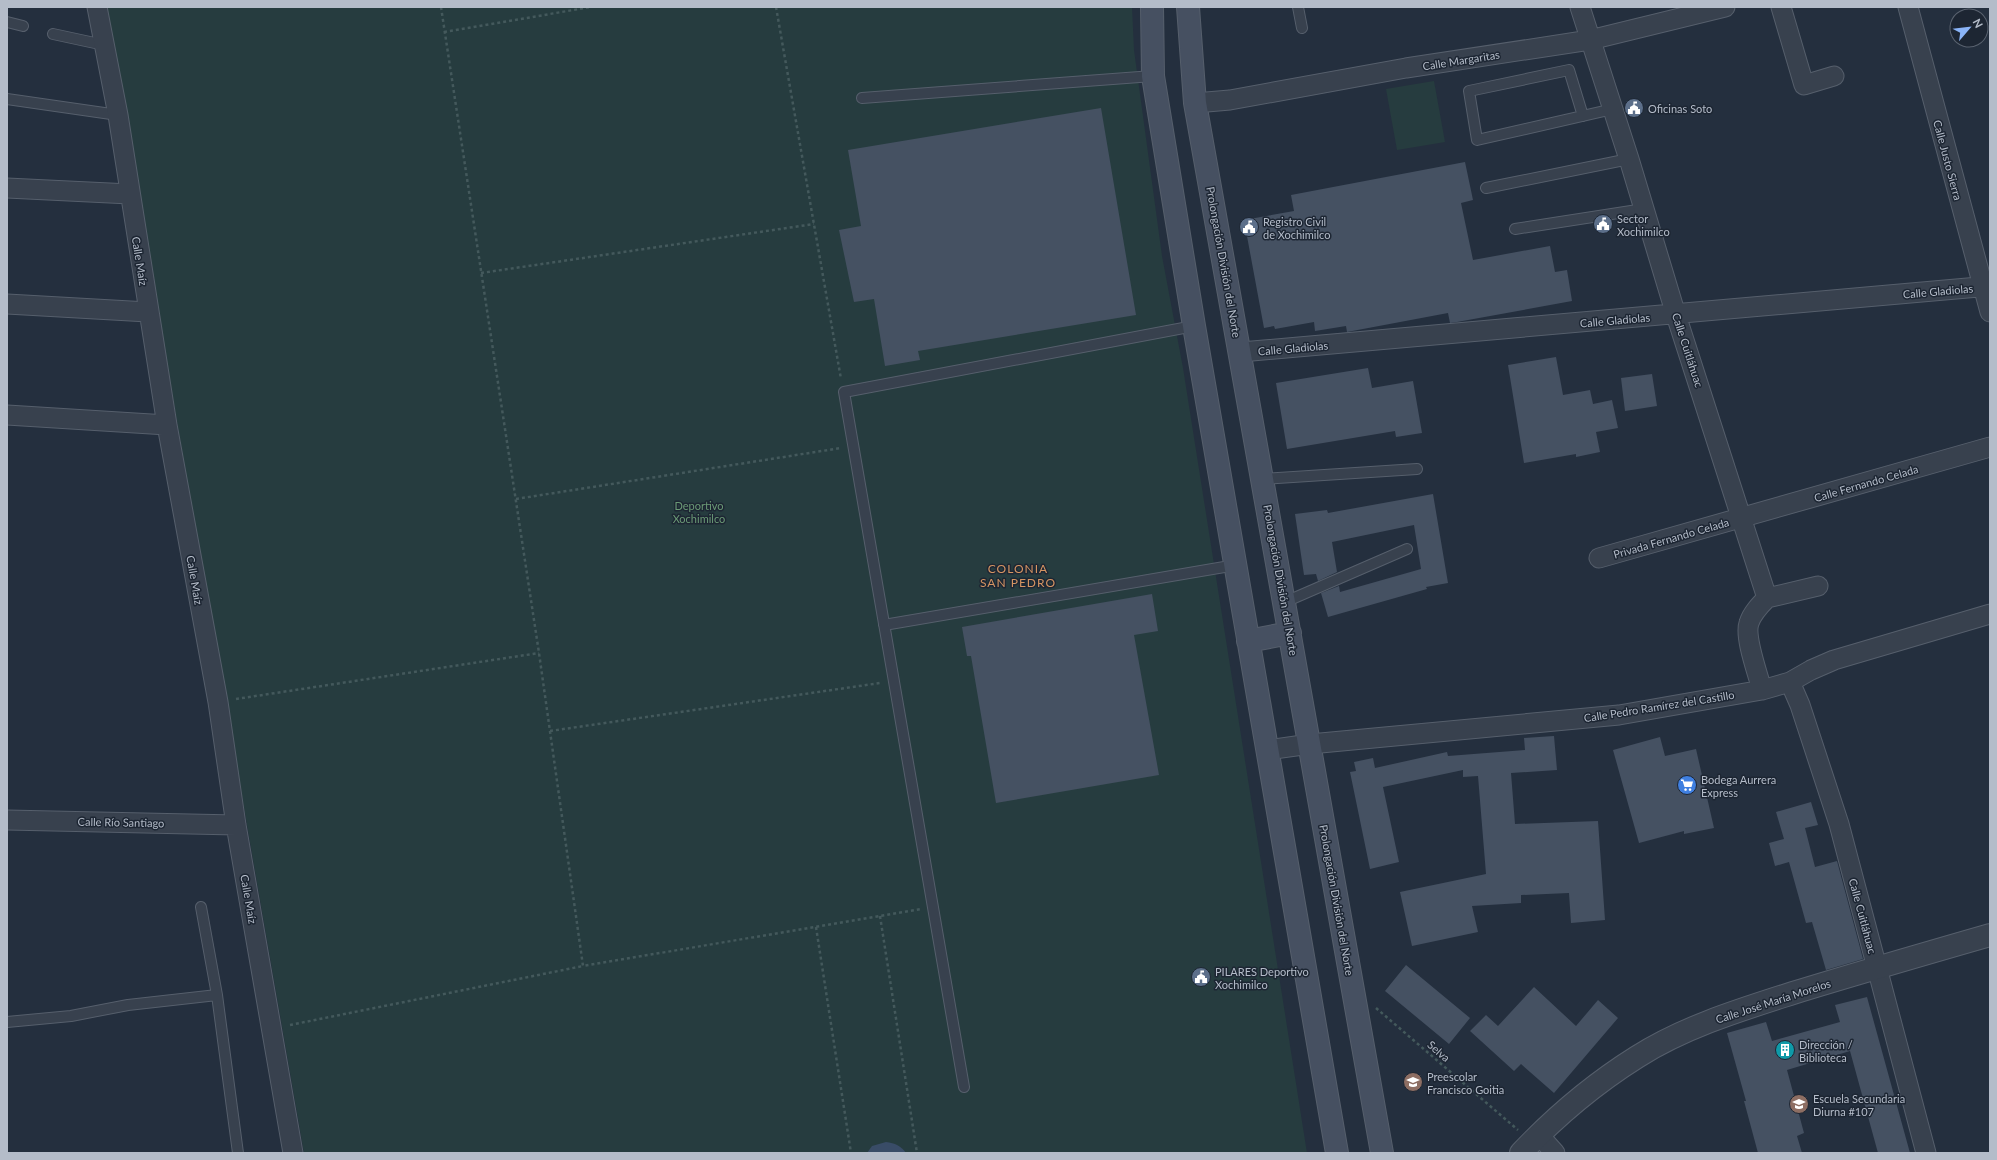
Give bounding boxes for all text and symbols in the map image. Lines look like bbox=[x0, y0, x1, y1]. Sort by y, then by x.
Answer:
north arrow bbox=[1949, 8, 1989, 48]
text: N bbox=[1971, 16, 1986, 30]
street label: Calle Margaritas bbox=[1421, 47, 1501, 73]
public building icon: Oficinas Soto bbox=[1623, 97, 1645, 119]
place label: Oficinas Soto bbox=[1648, 102, 1712, 115]
street label: Calle Justo Sierra bbox=[1931, 119, 1965, 201]
street label: Prolongación División del Norte bbox=[1204, 185, 1244, 339]
place label: Sector Xochimilco bbox=[1617, 212, 1670, 238]
public building icon: Sector Xochimilco bbox=[1592, 213, 1614, 235]
place label: Registro Civil de Xochimilco bbox=[1263, 215, 1330, 241]
public building icon: Registro Civil de Xochimilco bbox=[1238, 216, 1260, 238]
street label: Calle Maíz bbox=[130, 235, 150, 287]
street label: Calle Gladiolas bbox=[1902, 281, 1974, 301]
street label: Calle Gladiolas bbox=[1579, 310, 1651, 330]
street label: Calle Cuitláhuac bbox=[1670, 311, 1706, 389]
street label: Calle Gladiolas bbox=[1257, 338, 1329, 358]
street label: Calle Fernando Celada bbox=[1812, 462, 1920, 504]
park label: Deportivo Xochimilco bbox=[673, 499, 725, 525]
street label: Prolongación División del Norte bbox=[1261, 503, 1301, 657]
street label: Privada Fernando Celada bbox=[1612, 515, 1730, 561]
street label: Calle Maíz bbox=[184, 554, 206, 606]
district label: COLONIA SAN PEDRO bbox=[980, 561, 1056, 590]
street label: Calle Pedro Ramírez del Castillo bbox=[1583, 688, 1735, 724]
place label: Bodega Aurrera Express bbox=[1701, 773, 1776, 799]
supermarket icon: Bodega Aurrera Express bbox=[1676, 774, 1698, 796]
street label: Calle Río Santiago bbox=[78, 815, 164, 829]
street label: Prolongación División del Norte bbox=[1317, 823, 1357, 977]
street label: Calle Maíz bbox=[238, 873, 260, 925]
street label: Calle Cuitláhuac bbox=[1847, 877, 1879, 955]
place label: PILARES Deportivo Xochimilco bbox=[1215, 965, 1309, 991]
public building icon: PILARES Deportivo Xochimilco bbox=[1190, 966, 1212, 988]
street label: Calle José María Morelos bbox=[1714, 976, 1832, 1026]
street label: Selva bbox=[1425, 1038, 1453, 1064]
place label: Dirección / Biblioteca bbox=[1799, 1038, 1853, 1064]
building icon: Dirección / Biblioteca bbox=[1774, 1039, 1796, 1061]
place label: Preescolar Francisco Goitia bbox=[1427, 1070, 1504, 1096]
school or university icon: Preescolar Francisco Goitia bbox=[1402, 1071, 1424, 1093]
place label: Escuela Secundaria Diurna #107 bbox=[1813, 1092, 1905, 1118]
school or university icon: Escuela Secundaria Diurna #107 bbox=[1788, 1093, 1810, 1115]

